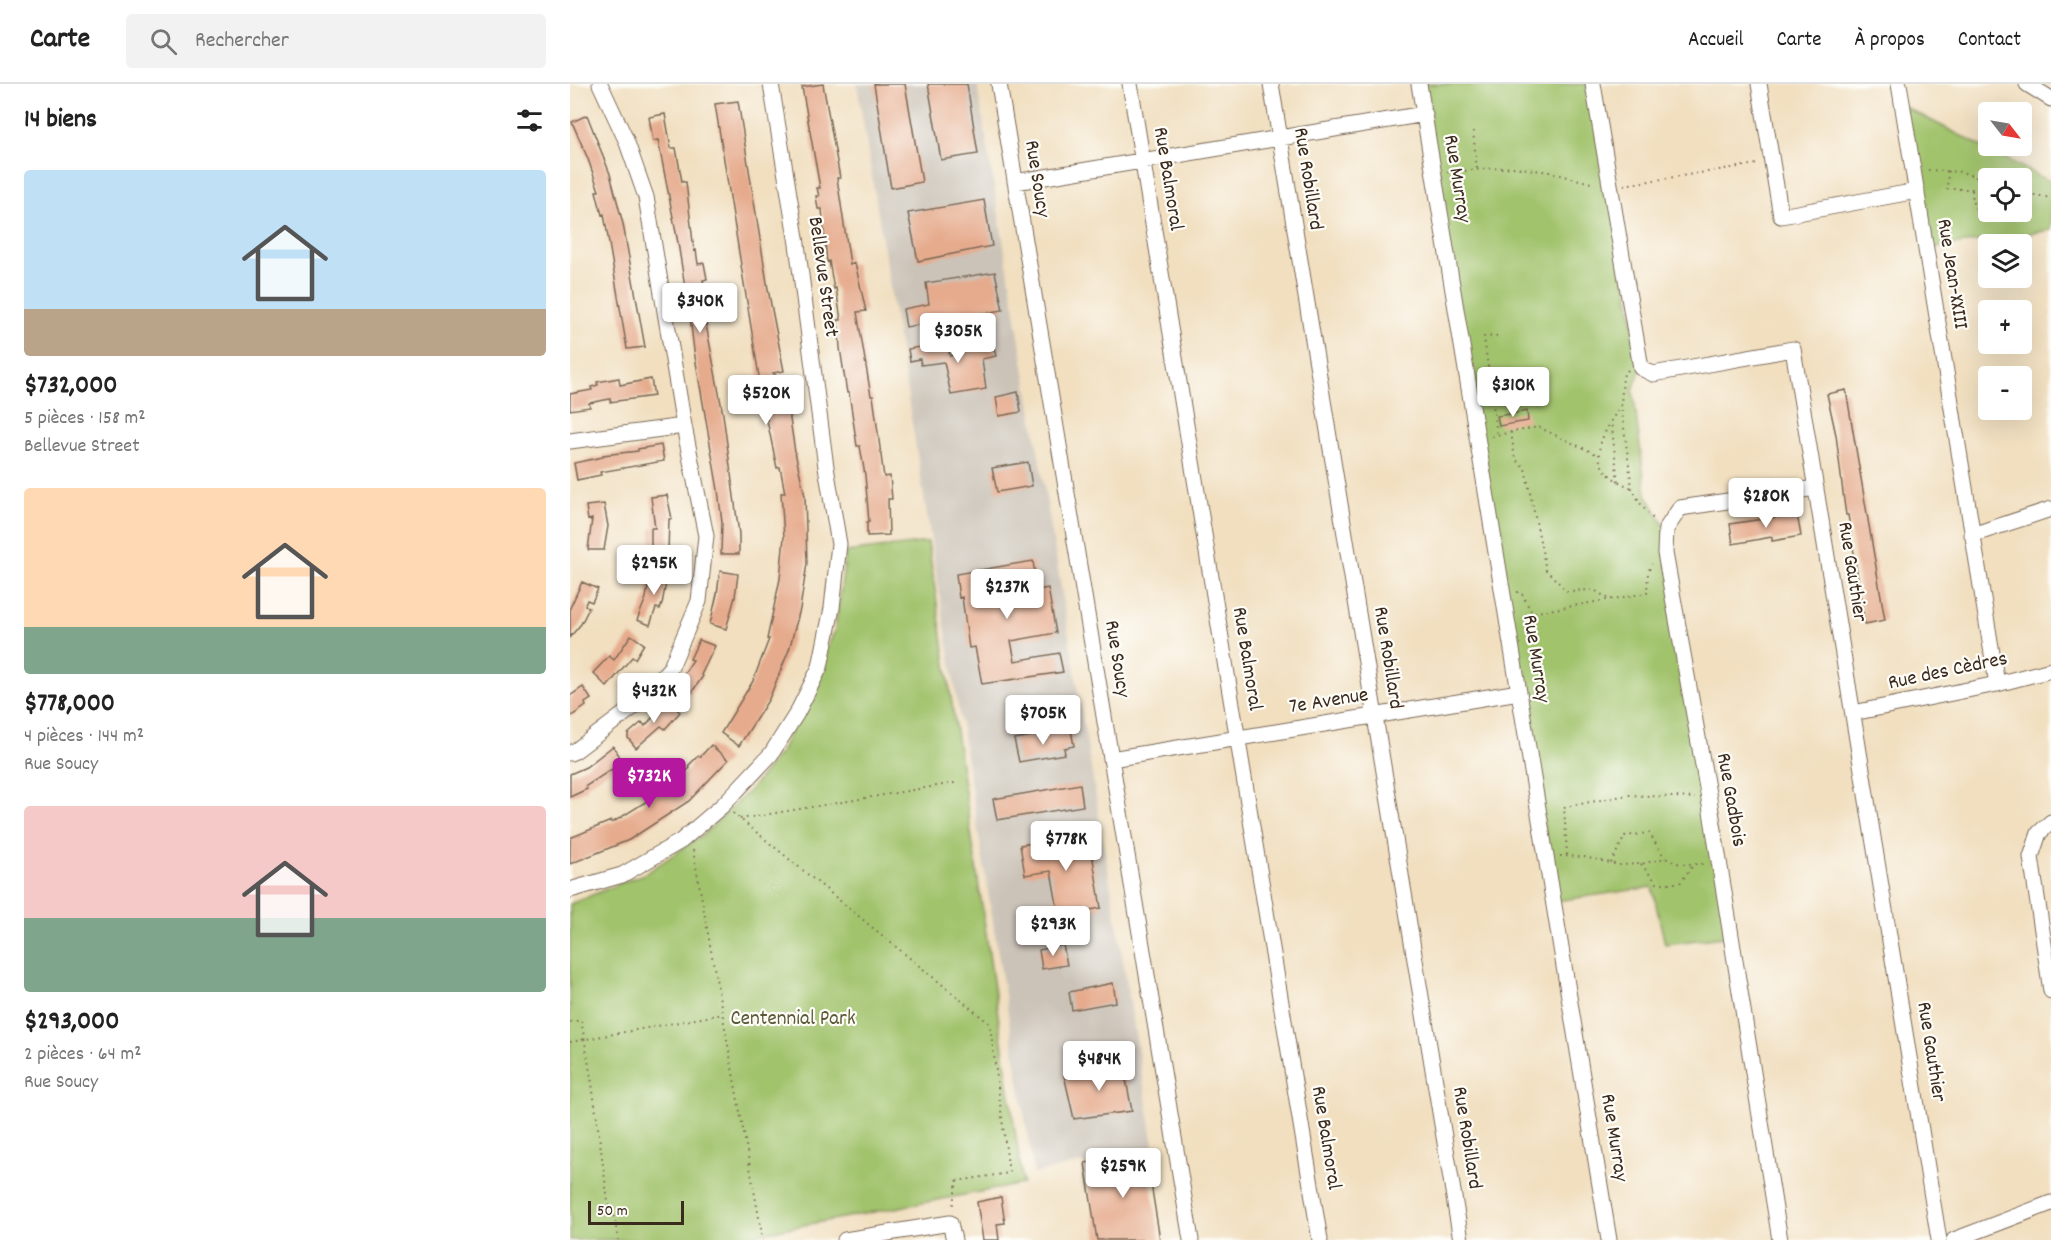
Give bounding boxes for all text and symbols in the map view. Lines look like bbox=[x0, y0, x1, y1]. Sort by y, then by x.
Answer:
search box bbox=[126, 14, 546, 68]
text: Carte bbox=[30, 21, 90, 61]
icon: search bbox=[147, 25, 180, 58]
text: Rechercher bbox=[195, 26, 289, 57]
text: Accueil bbox=[1688, 26, 1743, 56]
text: Carte bbox=[1776, 26, 1821, 56]
text: À propos bbox=[1854, 26, 1925, 56]
text: Contact bbox=[1958, 26, 2021, 56]
text: 14 biens bbox=[24, 102, 97, 139]
north arrow bbox=[1978, 102, 2032, 156]
map controls bbox=[1978, 102, 2032, 420]
icon: filters bbox=[513, 104, 546, 137]
street label: Rue Balmoral bbox=[1144, 125, 1190, 233]
street label: Rue Robillard bbox=[1284, 126, 1330, 232]
street label: Rue Murray bbox=[1434, 133, 1478, 226]
street label: Rue Soucy bbox=[1015, 138, 1057, 220]
button: locate bbox=[1978, 168, 2032, 222]
icon: home bbox=[231, 209, 339, 317]
street label: Bellevue Street bbox=[799, 215, 845, 339]
street label: Rue Jean-XXIII bbox=[1927, 217, 1975, 332]
button: layers bbox=[1978, 234, 2032, 288]
pin: $340K bbox=[658, 283, 742, 334]
text: $340K bbox=[676, 288, 724, 316]
button: + bbox=[1978, 300, 2032, 354]
pin: $305K bbox=[916, 313, 1000, 364]
text: $305K bbox=[934, 318, 982, 346]
button: − bbox=[1978, 366, 2032, 420]
pin: $310K bbox=[1471, 367, 1555, 418]
text: $732,000 bbox=[24, 368, 118, 405]
text: $310K bbox=[1491, 372, 1535, 400]
pin: $520K bbox=[724, 375, 808, 426]
text: $520K bbox=[742, 380, 790, 408]
text: 5 pièces · 158 m² bbox=[24, 405, 146, 433]
text: Bellevue Street bbox=[24, 433, 140, 461]
pin: $280K bbox=[1724, 478, 1808, 529]
text: $280K bbox=[1742, 483, 1790, 511]
street label: Rue Gauthier bbox=[1828, 520, 1874, 624]
icon: home bbox=[231, 527, 339, 635]
pin: $295K bbox=[612, 545, 696, 596]
text: $295K bbox=[631, 550, 677, 578]
pin: $237K bbox=[965, 569, 1049, 620]
text: $237K bbox=[985, 574, 1029, 602]
street label: Rue Balmoral bbox=[1223, 605, 1269, 713]
street label: Rue Robillard bbox=[1364, 605, 1410, 711]
street label: Rue Murray bbox=[1513, 613, 1557, 706]
street label: Rue Soucy bbox=[1095, 618, 1137, 700]
street label: Rue des Cèdres bbox=[1886, 645, 2010, 699]
pin: $432K bbox=[612, 673, 696, 724]
text: $432K bbox=[631, 678, 677, 706]
street label: 7e Avenue bbox=[1287, 681, 1371, 723]
text: $778,000 bbox=[24, 686, 115, 723]
pin: $705K bbox=[1001, 695, 1085, 746]
text: $705K bbox=[1019, 700, 1067, 728]
text: 4 pièces · 144 m² bbox=[24, 723, 144, 751]
text: Rue Soucy bbox=[24, 751, 98, 779]
street label: Rue Gadbois bbox=[1707, 751, 1753, 849]
pin: $732K bbox=[607, 758, 691, 809]
text: $732K bbox=[627, 763, 671, 791]
pin: $778K bbox=[1024, 821, 1108, 872]
text: $778K bbox=[1045, 826, 1087, 854]
icon: home bbox=[231, 845, 339, 953]
pin: $293K bbox=[1011, 906, 1095, 957]
text: $293K bbox=[1030, 911, 1076, 939]
street label: Rue Gauthier bbox=[1907, 1000, 1953, 1104]
text: $293,000 bbox=[24, 1004, 119, 1041]
park label: Centennial Park bbox=[731, 1005, 856, 1035]
text: 2 pièces · 64 m² bbox=[24, 1041, 142, 1069]
pin: $484K bbox=[1057, 1041, 1141, 1092]
text: $484K bbox=[1077, 1046, 1121, 1074]
text: Rue Soucy bbox=[24, 1069, 98, 1097]
street label: Rue Balmoral bbox=[1302, 1084, 1348, 1192]
street label: Rue Robillard bbox=[1443, 1085, 1489, 1191]
street label: Rue Murray bbox=[1591, 1092, 1635, 1185]
pin: $259K bbox=[1081, 1148, 1165, 1199]
text: $259K bbox=[1100, 1153, 1146, 1181]
scale bar bbox=[588, 1198, 684, 1226]
text: 50 m bbox=[597, 1200, 628, 1223]

